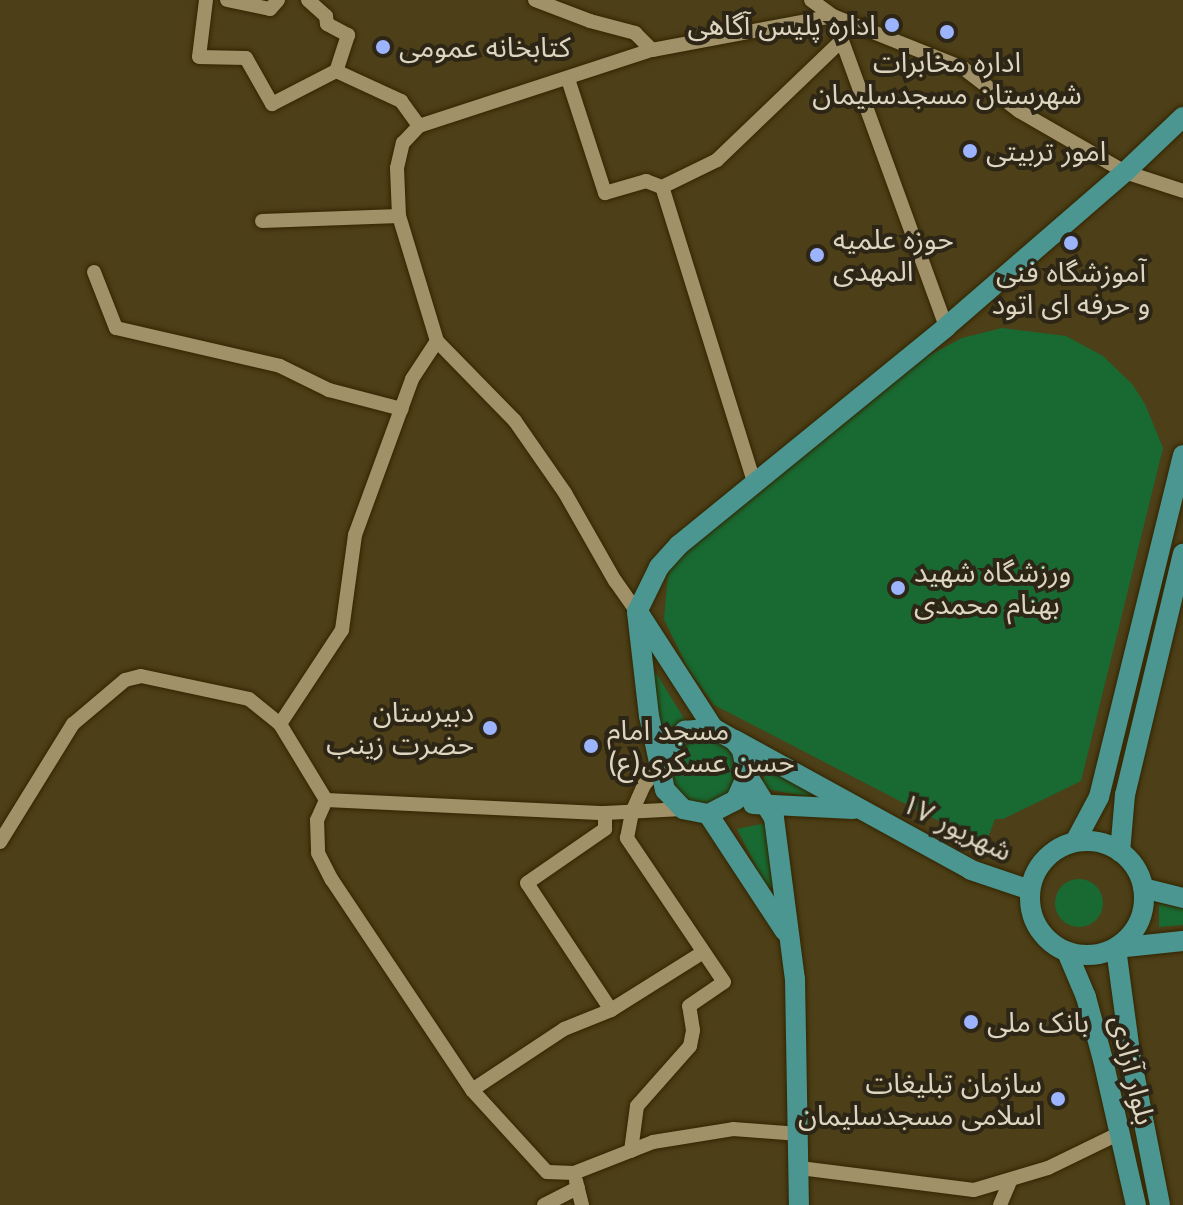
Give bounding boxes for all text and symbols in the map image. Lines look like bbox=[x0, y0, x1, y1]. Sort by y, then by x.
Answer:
place label: اداره پلیس آگاهی bbox=[687, 8, 876, 42]
marker: اداره پلیس آگاهی bbox=[883, 16, 901, 34]
marker: اداره مخابرات شهرستان مسجدسلیمان bbox=[938, 23, 956, 41]
place label: کتابخانه عمومی bbox=[399, 30, 570, 64]
marker: کتابخانه عمومی bbox=[374, 38, 392, 56]
place label: اداره مخابرات شهرستان مسجدسلیمان bbox=[812, 45, 1082, 111]
place label: امور تربیتی bbox=[986, 134, 1106, 168]
marker: امور تربیتی bbox=[961, 142, 979, 160]
place label: حوزه علمیه المهدی bbox=[833, 222, 954, 288]
marker: آموزشگاه فنی و حرفه ای اتود bbox=[1062, 234, 1080, 252]
marker: حوزه علمیه المهدی bbox=[808, 246, 826, 264]
place label: آموزشگاه فنی و حرفه ای اتود bbox=[992, 255, 1150, 321]
place label: ورزشگاه شهید بهنام محمدی bbox=[914, 555, 1071, 621]
marker: ورزشگاه شهید بهنام محمدی bbox=[889, 579, 907, 597]
place label: دبیرستان حضرت زینب bbox=[326, 695, 474, 761]
place label: مسجد امام حسن عسکری(ع) bbox=[607, 713, 795, 779]
marker: دبیرستان حضرت زینب bbox=[481, 719, 499, 737]
marker: مسجد امام حسن عسکری(ع) bbox=[582, 737, 600, 755]
street label: ۱۷ شهریور bbox=[897, 786, 1017, 868]
place label: بانک ملی bbox=[987, 1005, 1089, 1039]
street label: بلوار آزادی bbox=[1103, 1012, 1163, 1128]
marker: بانک ملی bbox=[962, 1013, 980, 1031]
place label: سازمان تبلیغات اسلامی مسجدسلیمان bbox=[798, 1066, 1042, 1132]
marker: سازمان تبلیغات اسلامی مسجدسلیمان bbox=[1049, 1090, 1067, 1108]

